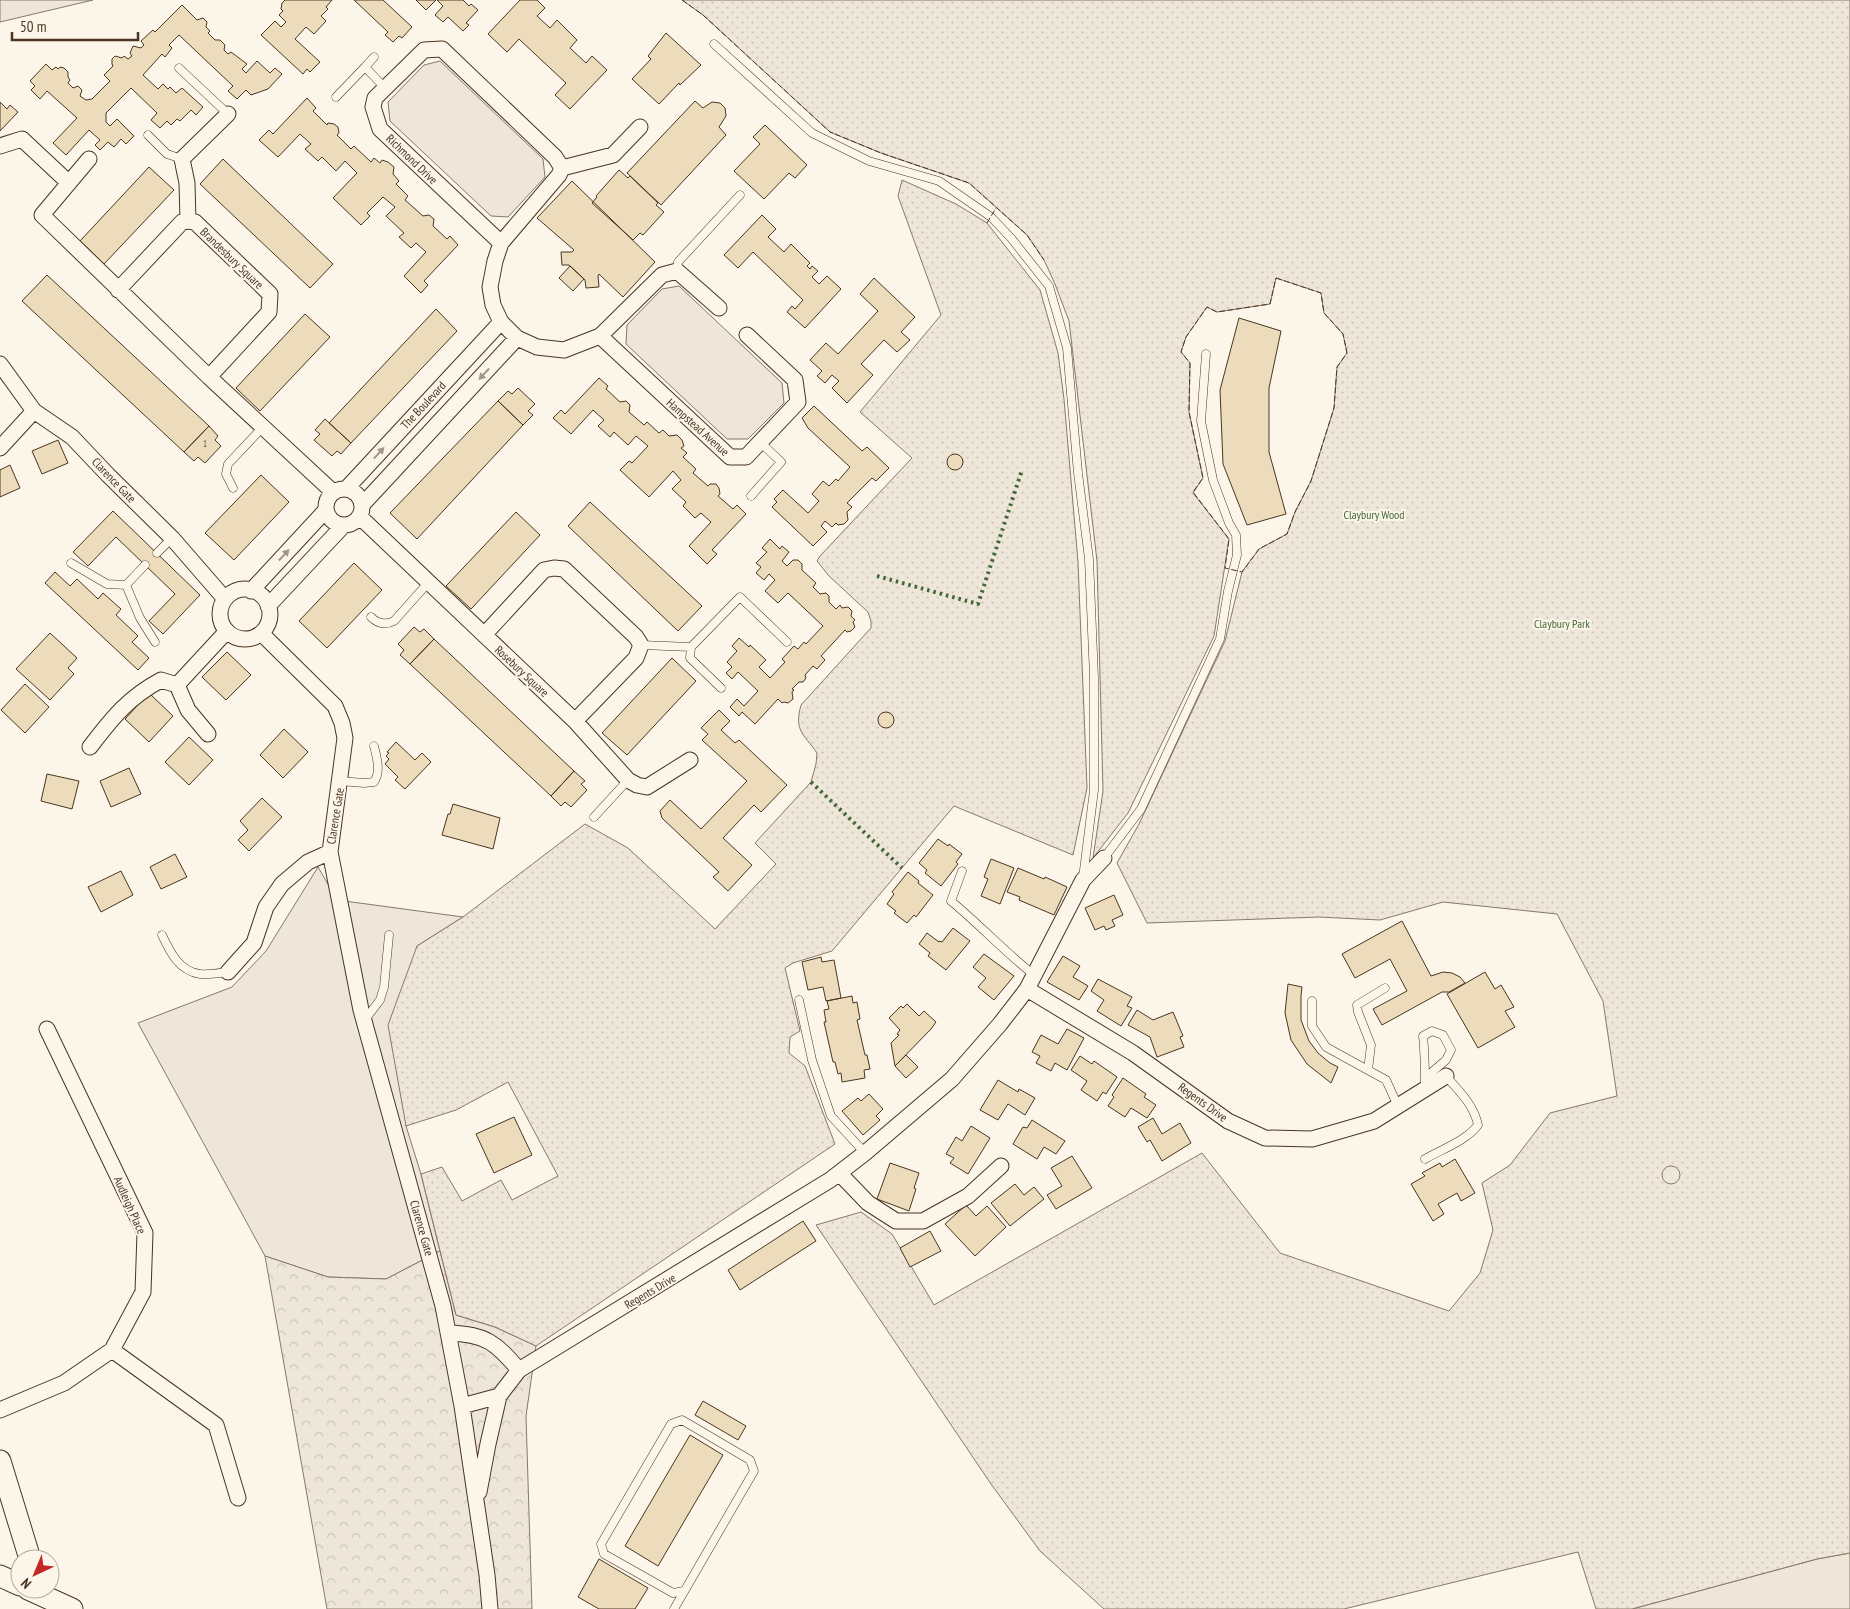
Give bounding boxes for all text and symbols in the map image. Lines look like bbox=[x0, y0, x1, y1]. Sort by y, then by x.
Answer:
scale bar bbox=[12, 10, 139, 42]
text: 50 m bbox=[20, 17, 46, 36]
street label: Richmond Drive bbox=[383, 131, 441, 187]
street label: Brandesbury Square bbox=[197, 224, 267, 292]
one-way arrow bbox=[478, 367, 490, 379]
street label: The Boulevard bbox=[397, 378, 449, 432]
street label: Hampstead Avenue bbox=[664, 395, 732, 459]
house number: 1 bbox=[203, 437, 207, 450]
one-way arrow bbox=[373, 447, 385, 459]
street label: Clarence Gate bbox=[89, 454, 139, 506]
park label: Claybury Wood bbox=[1343, 507, 1405, 522]
one-way arrow bbox=[278, 549, 290, 561]
park label: Claybury Park bbox=[1534, 616, 1590, 631]
street label: Rosebury Square bbox=[492, 642, 552, 700]
street label: Clarence Gate bbox=[323, 787, 347, 845]
street label: Regents Drive bbox=[1175, 1079, 1231, 1125]
street label: Audleigh Place bbox=[111, 1174, 149, 1236]
street label: Clarence Gate bbox=[407, 1199, 437, 1258]
street label: Regents Drive bbox=[622, 1270, 678, 1312]
north arrow bbox=[10, 1549, 60, 1599]
text: N bbox=[17, 1574, 35, 1592]

